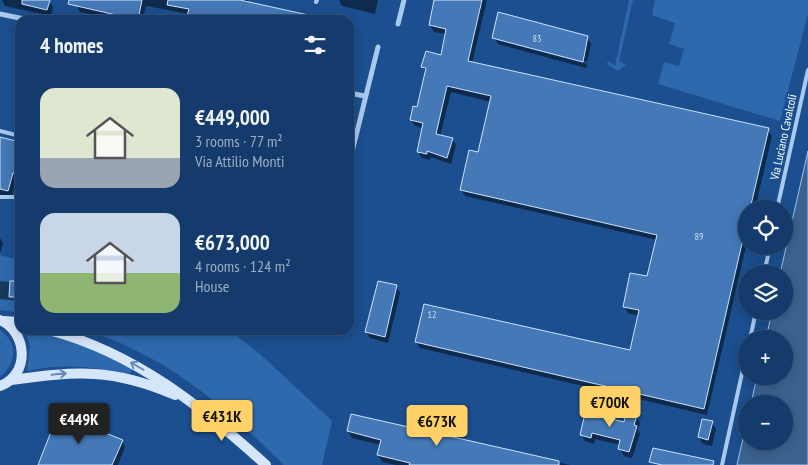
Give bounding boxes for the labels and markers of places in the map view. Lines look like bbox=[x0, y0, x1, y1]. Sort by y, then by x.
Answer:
pin: €700K bbox=[575, 386, 645, 428]
pin: €431K bbox=[187, 400, 257, 442]
pin: €449K bbox=[44, 402, 114, 445]
pin: €673K bbox=[402, 404, 472, 447]

